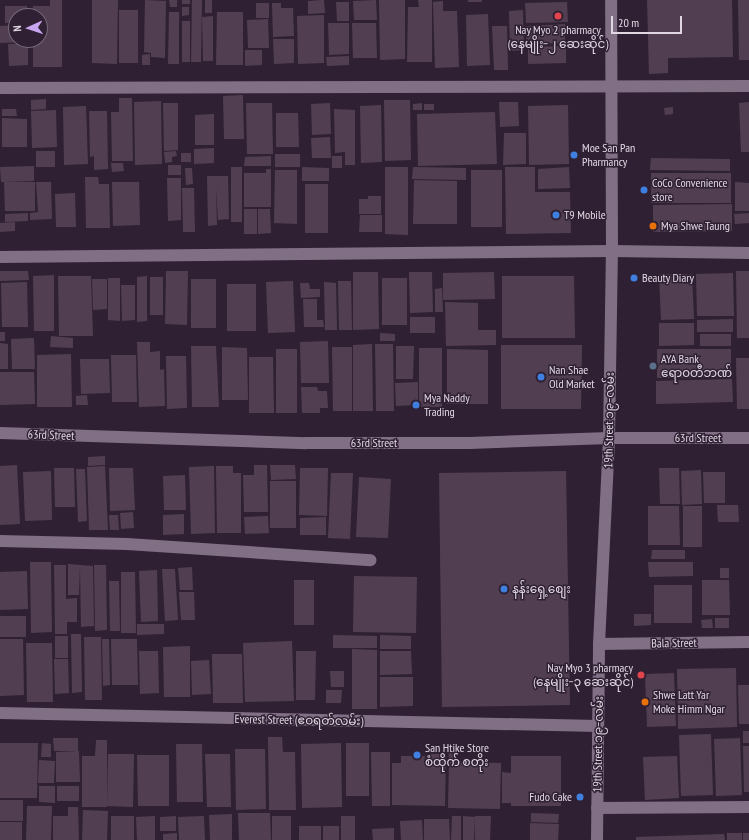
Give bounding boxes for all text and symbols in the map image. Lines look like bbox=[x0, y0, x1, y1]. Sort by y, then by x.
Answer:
north arrow bbox=[8, 8, 48, 48]
scale bar bbox=[613, 8, 684, 34]
marker: Nay Myo 2 pharmacy (နေမျိုး−၂ ဆေးဆိုင်) bbox=[553, 11, 563, 21]
text: 20 m bbox=[618, 15, 639, 30]
place label: Nay Myo 2 pharmacy (နေမျိုး−၂ ဆေးဆိုင်) bbox=[508, 23, 608, 51]
text: N bbox=[10, 25, 24, 32]
place label: Moe San Pan Pharmancy bbox=[582, 141, 635, 169]
marker: Moe San Pan Pharmancy bbox=[569, 150, 579, 160]
place label: CoCo Convenience store bbox=[652, 176, 728, 204]
marker: CoCo Convenience store bbox=[639, 185, 649, 195]
place label: T9 Mobile bbox=[564, 208, 606, 222]
marker: T9 Mobile bbox=[551, 210, 561, 220]
place label: Mya Shwe Taung bbox=[661, 219, 730, 233]
marker: Mya Shwe Taung bbox=[648, 221, 658, 231]
place label: Beauty Diary bbox=[642, 271, 694, 285]
marker: Beauty Diary bbox=[629, 273, 639, 283]
place label: AYA Bank ဧရာ၀တီဘဏ် bbox=[661, 352, 732, 380]
marker: AYA Bank ဧရာ၀တီဘဏ် bbox=[648, 361, 658, 371]
place label: Nan Shae Old Market bbox=[549, 363, 595, 391]
marker: Nan Shae Old Market bbox=[536, 372, 546, 382]
street label: 19th Street ၁၉−လမ်း bbox=[601, 372, 617, 468]
place label: Mya Naddy Trading bbox=[424, 391, 470, 419]
marker: Mya Naddy Trading bbox=[411, 400, 421, 410]
street label: 63rd Street bbox=[27, 427, 75, 443]
street label: 63rd Street bbox=[675, 431, 721, 445]
street label: 63rd Street bbox=[351, 436, 397, 450]
place label: နန်းရှေ့စျေး bbox=[512, 582, 571, 596]
marker: နန်းရှေ့စျေး bbox=[499, 584, 509, 594]
street label: Bala Street bbox=[651, 635, 697, 651]
place label: Nay Myo 3 pharmacy (နေမျိုး−၃ ဆေးဆိုင်) bbox=[533, 661, 633, 689]
marker: Nay Myo 3 pharmacy (နေမျိုး−၃ ဆေးဆိုင်) bbox=[636, 670, 646, 680]
place label: Shwe Latt Yar Moke Himm Ngar bbox=[653, 688, 725, 716]
street label: 19th Street ၁၉−လမ်း bbox=[590, 696, 606, 792]
marker: Shwe Latt Yar Moke Himm Ngar bbox=[640, 697, 650, 707]
street label: Everest Street (ဧ၀ရတ်လမ်း) bbox=[234, 712, 364, 728]
place label: San Htike Store စံထိုက် စတိုး bbox=[425, 741, 489, 769]
marker: San Htike Store စံထိုက် စတိုး bbox=[412, 750, 422, 760]
place label: Fudo Cake bbox=[529, 790, 572, 804]
marker: Fudo Cake bbox=[575, 792, 585, 802]

